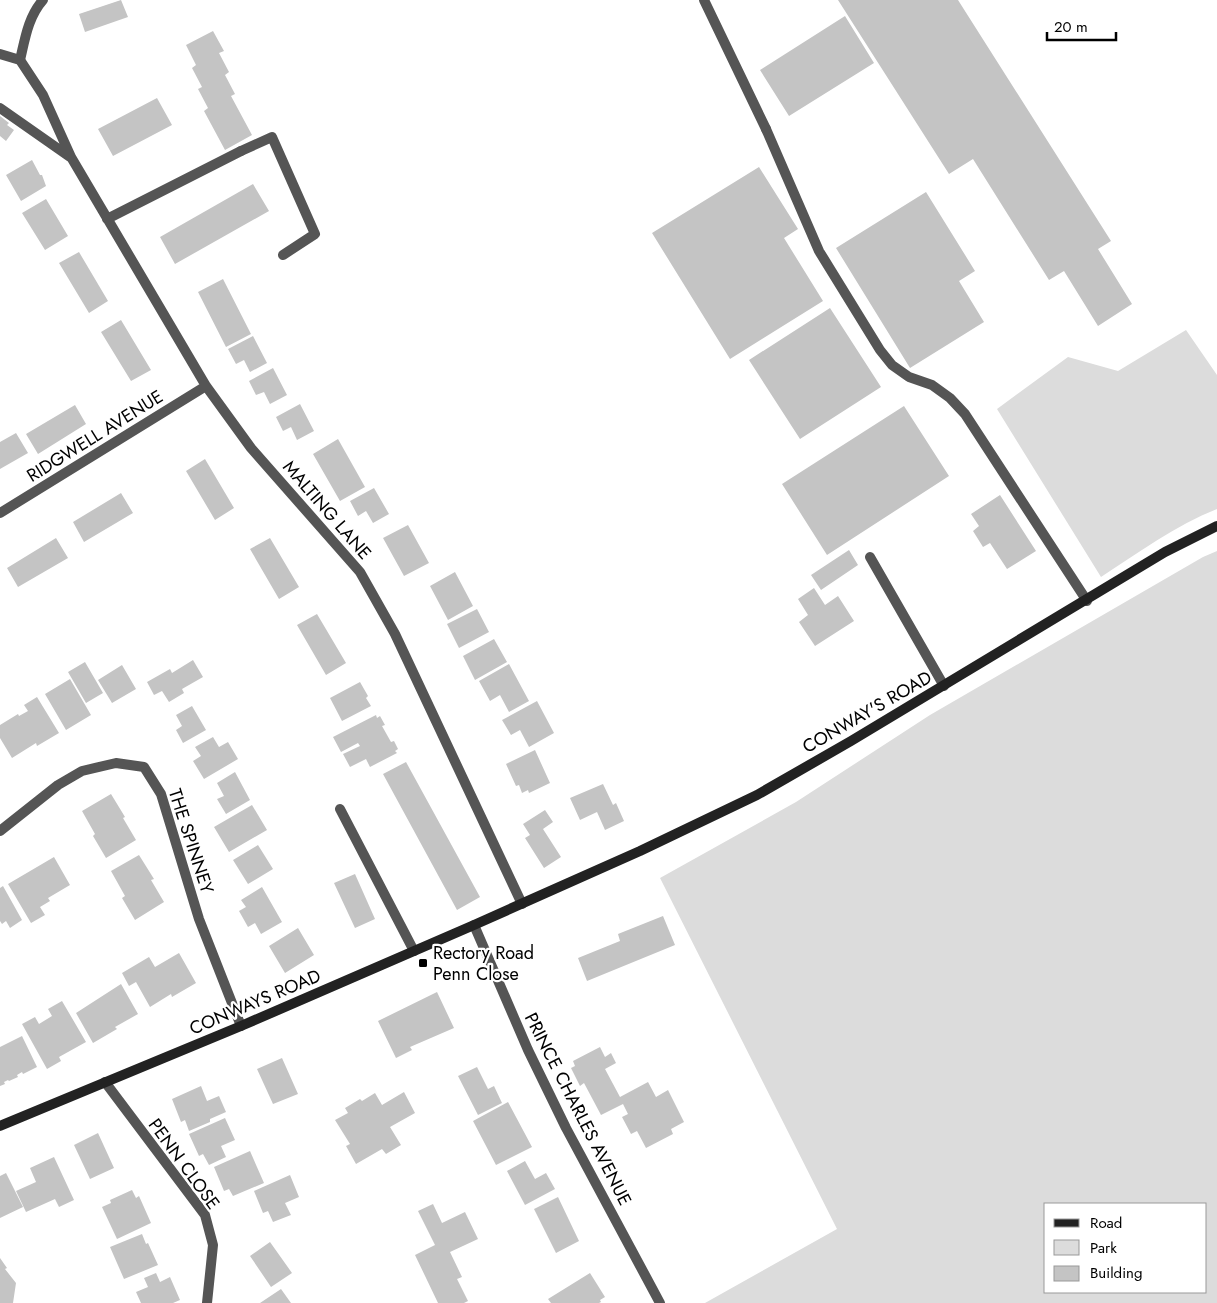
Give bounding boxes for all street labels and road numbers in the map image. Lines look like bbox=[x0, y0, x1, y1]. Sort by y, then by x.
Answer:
street label: RIDGWELL AVENUE bbox=[22, 384, 168, 488]
street label: MALTING LANE bbox=[277, 455, 377, 565]
street label: CONWAY'S ROAD bbox=[797, 664, 937, 760]
street label: THE SPINNEY bbox=[162, 785, 220, 898]
street label: CONWAYS ROAD bbox=[185, 963, 325, 1041]
street label: PRINCE CHARLES AVENUE bbox=[518, 1008, 638, 1210]
street label: PENN CLOSE bbox=[142, 1113, 226, 1215]

